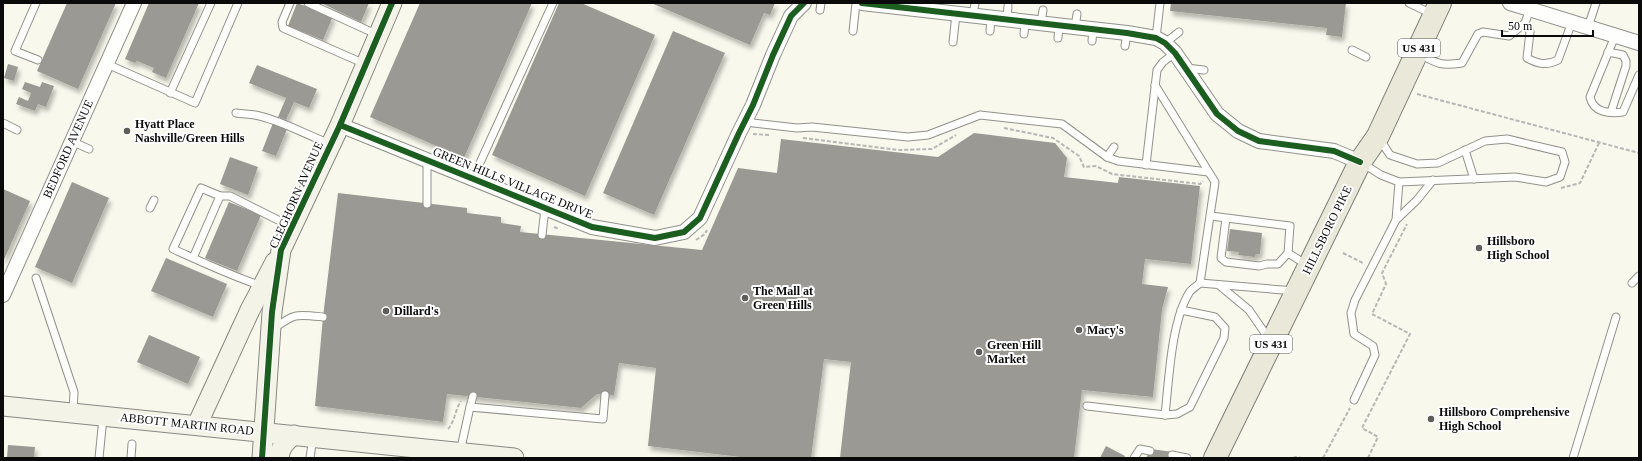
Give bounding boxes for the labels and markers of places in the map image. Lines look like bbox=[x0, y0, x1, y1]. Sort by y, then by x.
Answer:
place label: Hyatt Place Nashville/Green Hills bbox=[135, 117, 245, 145]
marker: Hyatt Place Nashville/Green Hills bbox=[122, 126, 132, 136]
place label: Hillsboro High School bbox=[1487, 234, 1550, 262]
marker: Hillsboro High School bbox=[1474, 243, 1484, 253]
place label: The Mall at Green Hills bbox=[753, 284, 813, 312]
marker: The Mall at Green Hills bbox=[740, 293, 750, 303]
place label: Dillard's bbox=[394, 304, 439, 318]
marker: Dillard's bbox=[381, 306, 391, 316]
place label: Macy's bbox=[1087, 323, 1124, 337]
marker: Macy's bbox=[1074, 325, 1084, 335]
place label: Green Hill Market bbox=[987, 338, 1042, 366]
marker: Green Hill Market bbox=[974, 347, 984, 357]
place label: Hillsboro Comprehensive High School bbox=[1439, 405, 1570, 433]
marker: Hillsboro Comprehensive High School bbox=[1426, 414, 1436, 424]

